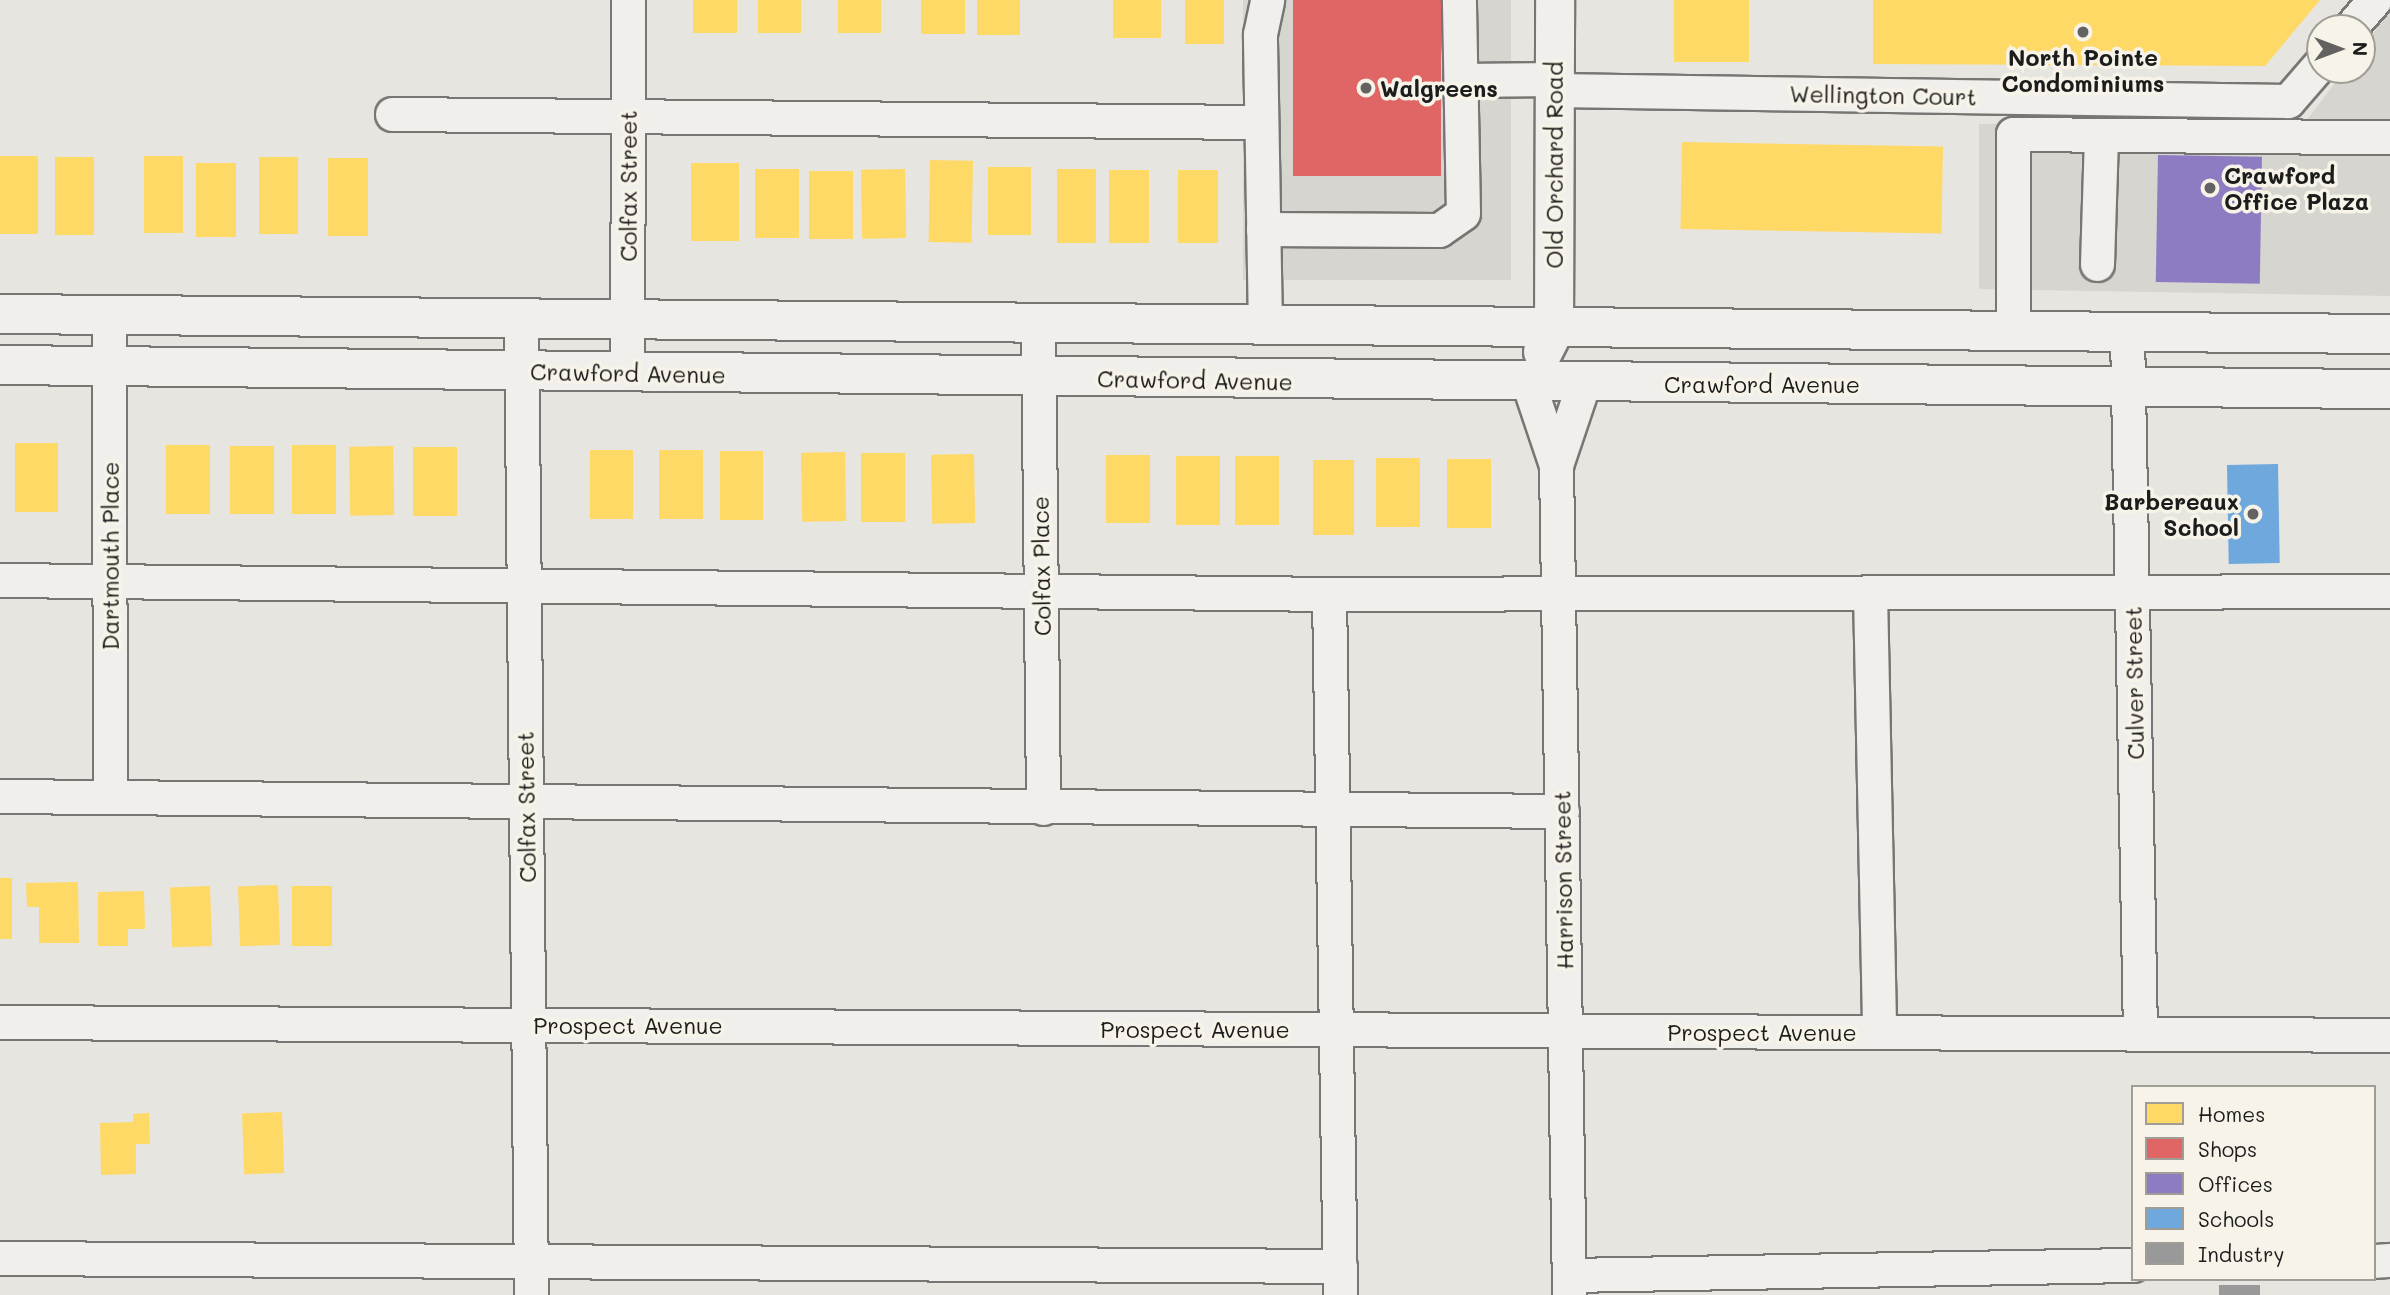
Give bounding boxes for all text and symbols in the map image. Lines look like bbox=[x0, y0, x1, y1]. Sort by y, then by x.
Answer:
north arrow bbox=[2306, 14, 2376, 84]
marker: North Pointe Condominiums bbox=[2075, 24, 2091, 40]
text: N bbox=[2348, 42, 2373, 56]
place label: North Pointe Condominiums bbox=[2002, 43, 2164, 97]
street label: Old Orchard Road bbox=[1540, 61, 1568, 269]
place label: Walgreens bbox=[1380, 74, 1498, 102]
marker: Walgreens bbox=[1358, 80, 1374, 96]
street label: Wellington Court bbox=[1789, 80, 1977, 110]
street label: Colfax Street bbox=[614, 110, 642, 262]
place label: Crawford Office Plaza bbox=[2224, 161, 2369, 215]
marker: Crawford Office Plaza bbox=[2202, 180, 2218, 196]
street label: Crawford Avenue bbox=[530, 357, 726, 389]
street label: Crawford Avenue bbox=[1097, 364, 1293, 396]
street label: Crawford Avenue bbox=[1664, 370, 1860, 398]
street label: Dartmouth Place bbox=[96, 462, 124, 650]
place label: Barbereaux School bbox=[2104, 487, 2239, 541]
street label: Colfax Place bbox=[1026, 496, 1056, 636]
marker: Barbereaux School bbox=[2245, 506, 2261, 522]
street label: Culver Street bbox=[2119, 606, 2149, 760]
street label: Colfax Street bbox=[511, 731, 541, 883]
street label: Harrison Street bbox=[1548, 790, 1578, 970]
street label: Prospect Avenue bbox=[533, 1011, 723, 1039]
street label: Prospect Avenue bbox=[1100, 1015, 1290, 1043]
street label: Prospect Avenue bbox=[1667, 1018, 1857, 1046]
legend bbox=[2131, 1085, 2376, 1281]
text: Homes bbox=[2198, 1100, 2265, 1127]
text: Shops bbox=[2198, 1135, 2257, 1162]
text: Offices bbox=[2198, 1170, 2273, 1197]
text: Schools bbox=[2198, 1205, 2274, 1232]
text: Industry bbox=[2198, 1240, 2285, 1267]

